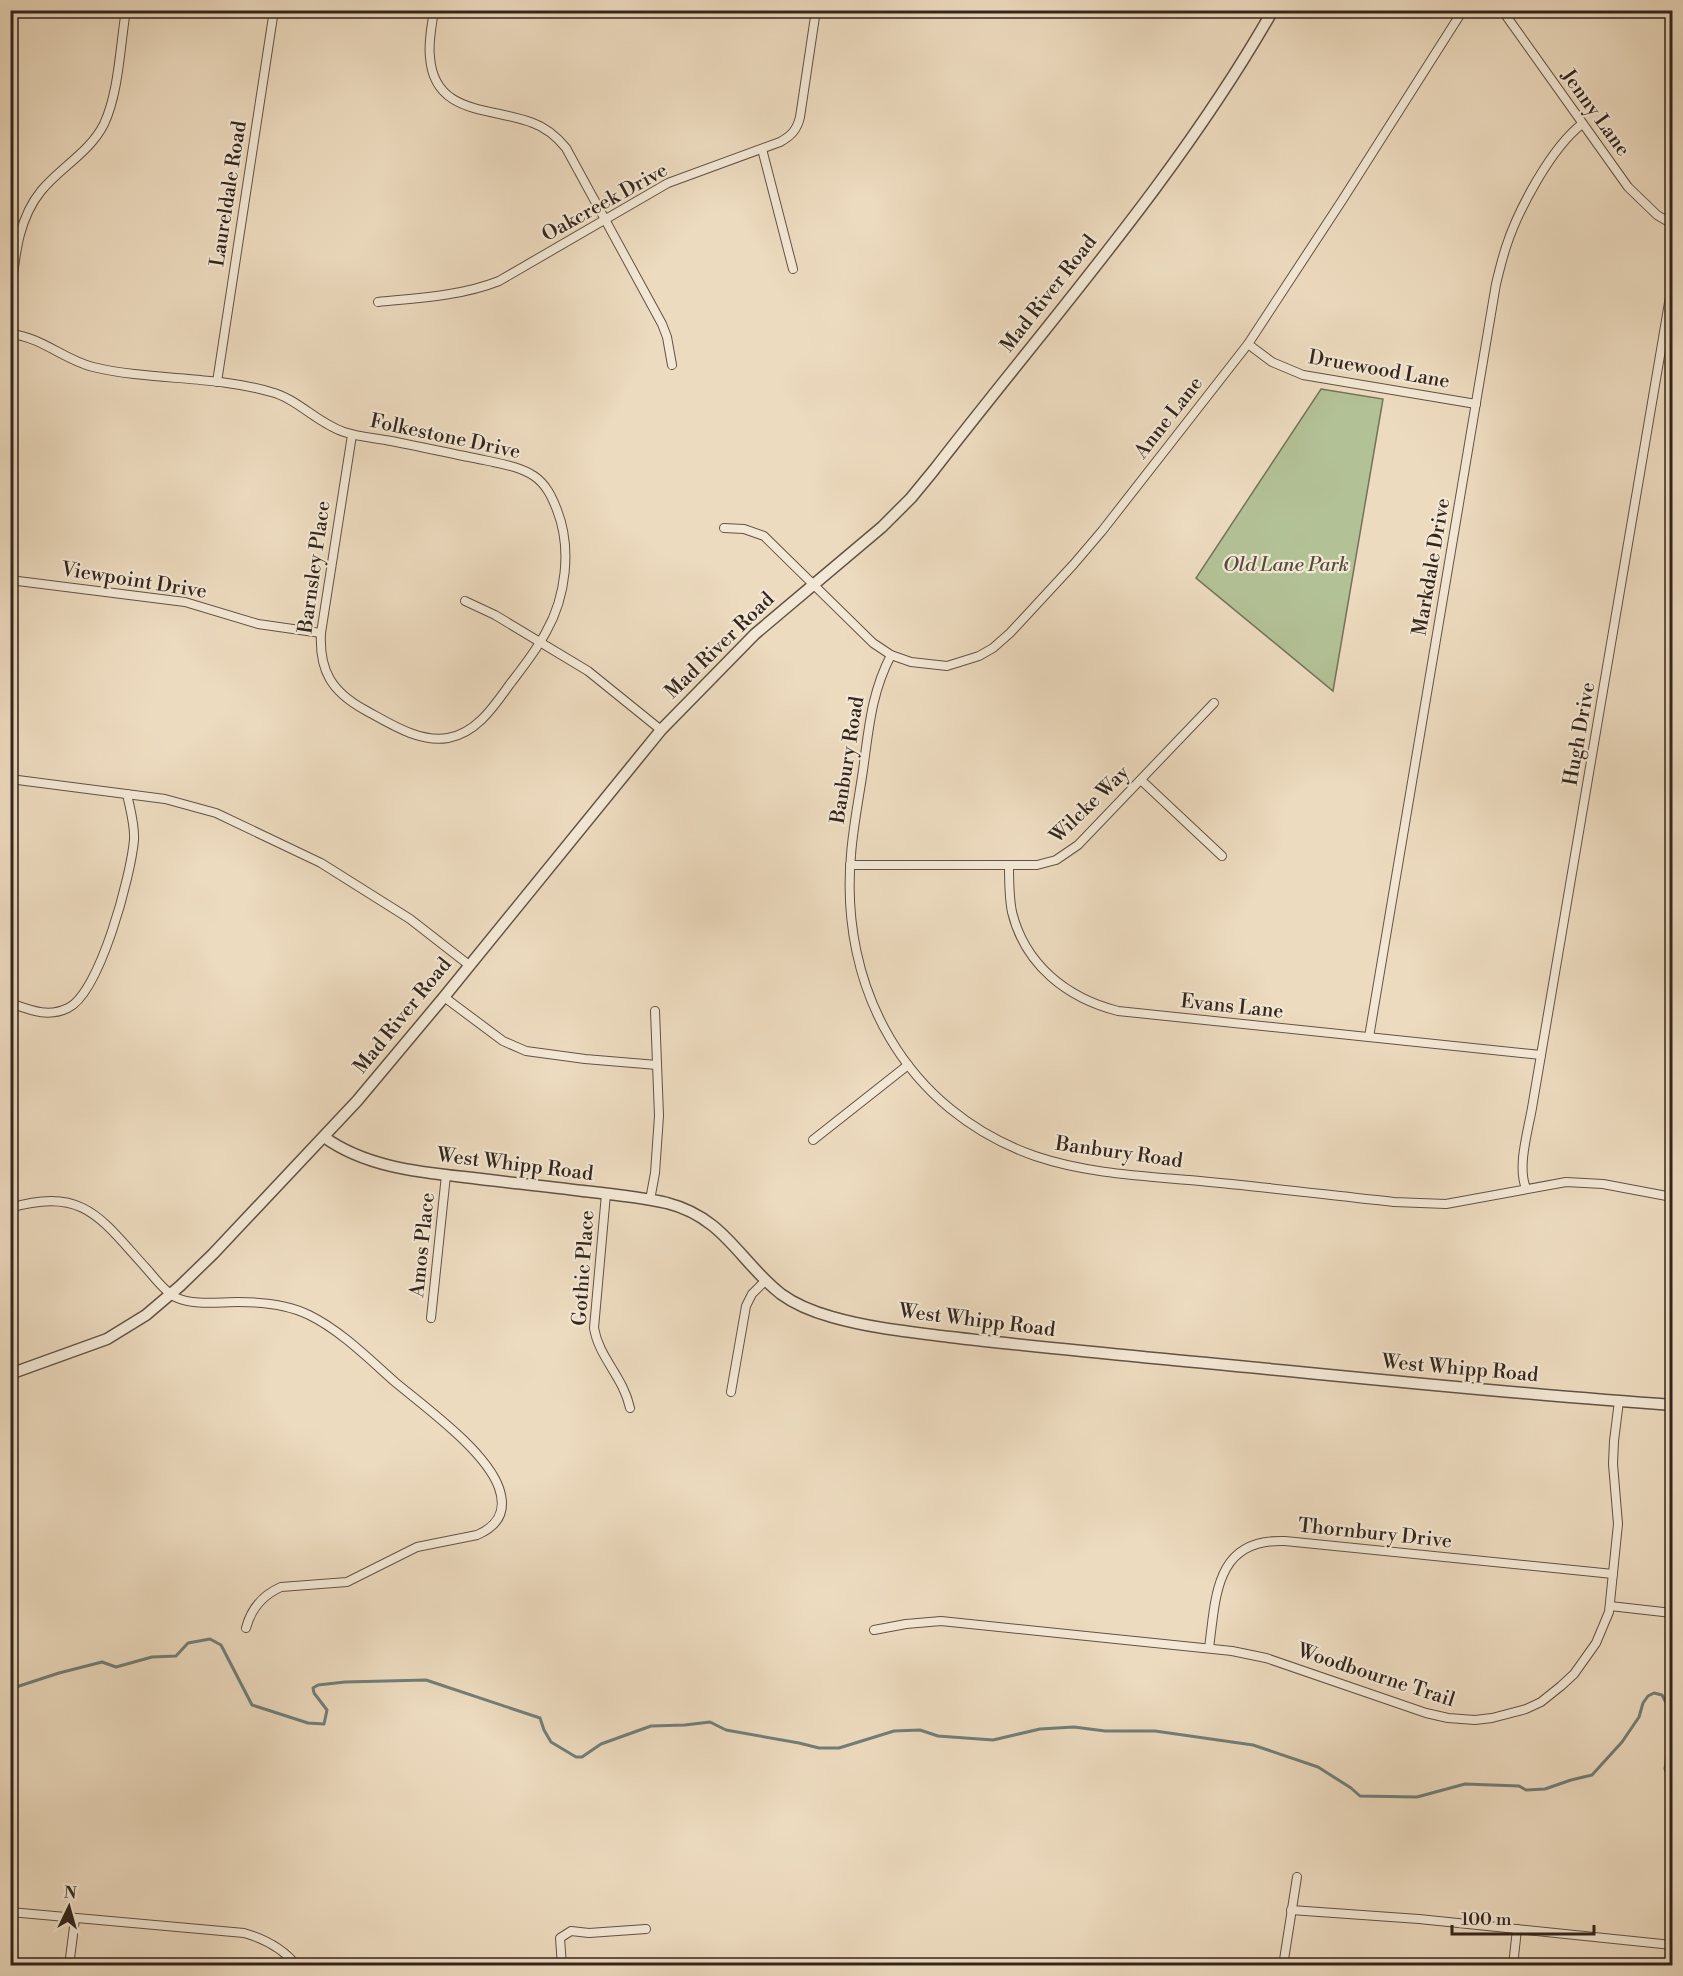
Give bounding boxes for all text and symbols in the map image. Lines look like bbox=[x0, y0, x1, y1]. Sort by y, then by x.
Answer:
street label: Jenny Lane bbox=[1554, 64, 1635, 161]
street label: Laureldale Road bbox=[205, 119, 253, 269]
street label: Oakcreek Drive bbox=[538, 158, 672, 248]
street label: Mad River Road bbox=[995, 230, 1103, 358]
street label: Druewood Lane bbox=[1306, 345, 1452, 395]
street label: Anne Lane bbox=[1129, 372, 1209, 465]
street label: Folkestone Drive bbox=[367, 409, 523, 465]
street label: Markdale Drive bbox=[1408, 496, 1456, 638]
street label: Barnsley Place bbox=[293, 499, 337, 636]
park label: Old Lane Park bbox=[1223, 553, 1349, 578]
street label: Viewpoint Drive bbox=[58, 557, 209, 605]
street label: Mad River Road bbox=[660, 587, 780, 705]
street label: Hugh Drive bbox=[1559, 680, 1601, 788]
street label: Banbury Road bbox=[825, 694, 870, 826]
street label: Wilcke Way bbox=[1044, 761, 1135, 850]
street label: Mad River Road bbox=[348, 952, 458, 1079]
street label: Evans Lane bbox=[1179, 989, 1285, 1025]
street label: Banbury Road bbox=[1053, 1132, 1185, 1174]
street label: West Whipp Road bbox=[434, 1143, 595, 1187]
street label: Amos Place bbox=[405, 1191, 441, 1300]
street label: Gothic Place bbox=[567, 1209, 601, 1327]
street label: West Whipp Road bbox=[896, 1299, 1057, 1343]
street label: West Whipp Road bbox=[1380, 1350, 1540, 1388]
street label: Thornbury Drive bbox=[1297, 1513, 1453, 1555]
street label: Woodbourne Trail bbox=[1293, 1638, 1458, 1713]
north arrow bbox=[39, 1877, 99, 1937]
text: N bbox=[63, 1883, 78, 1904]
scale bar bbox=[1452, 1898, 1594, 1936]
text: 100 m bbox=[1461, 1908, 1512, 1931]

